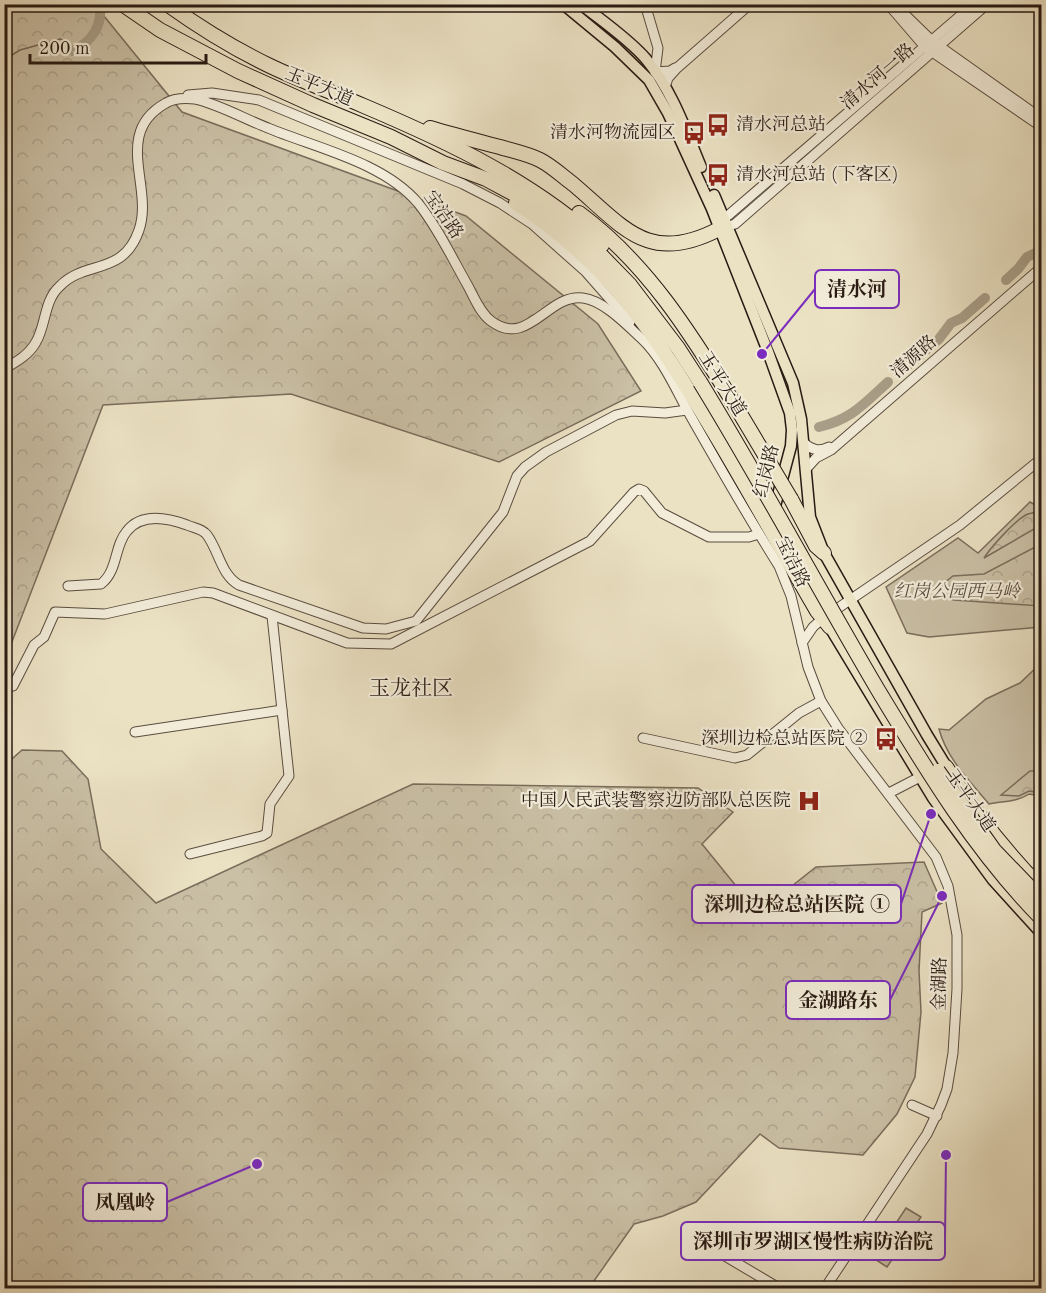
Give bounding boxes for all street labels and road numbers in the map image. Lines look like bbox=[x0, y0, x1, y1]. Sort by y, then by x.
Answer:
street label: 清水河一路 bbox=[837, 39, 918, 113]
street label: 玉平大道 bbox=[282, 63, 356, 109]
street label: 宝洁路 bbox=[420, 187, 467, 242]
street label: 清源路 bbox=[886, 331, 940, 382]
street label: 玉平大道 bbox=[695, 348, 750, 419]
street label: 红岗路 bbox=[750, 442, 782, 499]
street label: 宝洁路 bbox=[772, 533, 814, 590]
street label: 玉平大道 bbox=[942, 765, 1000, 836]
street label: 金湖路 bbox=[929, 957, 949, 1011]

